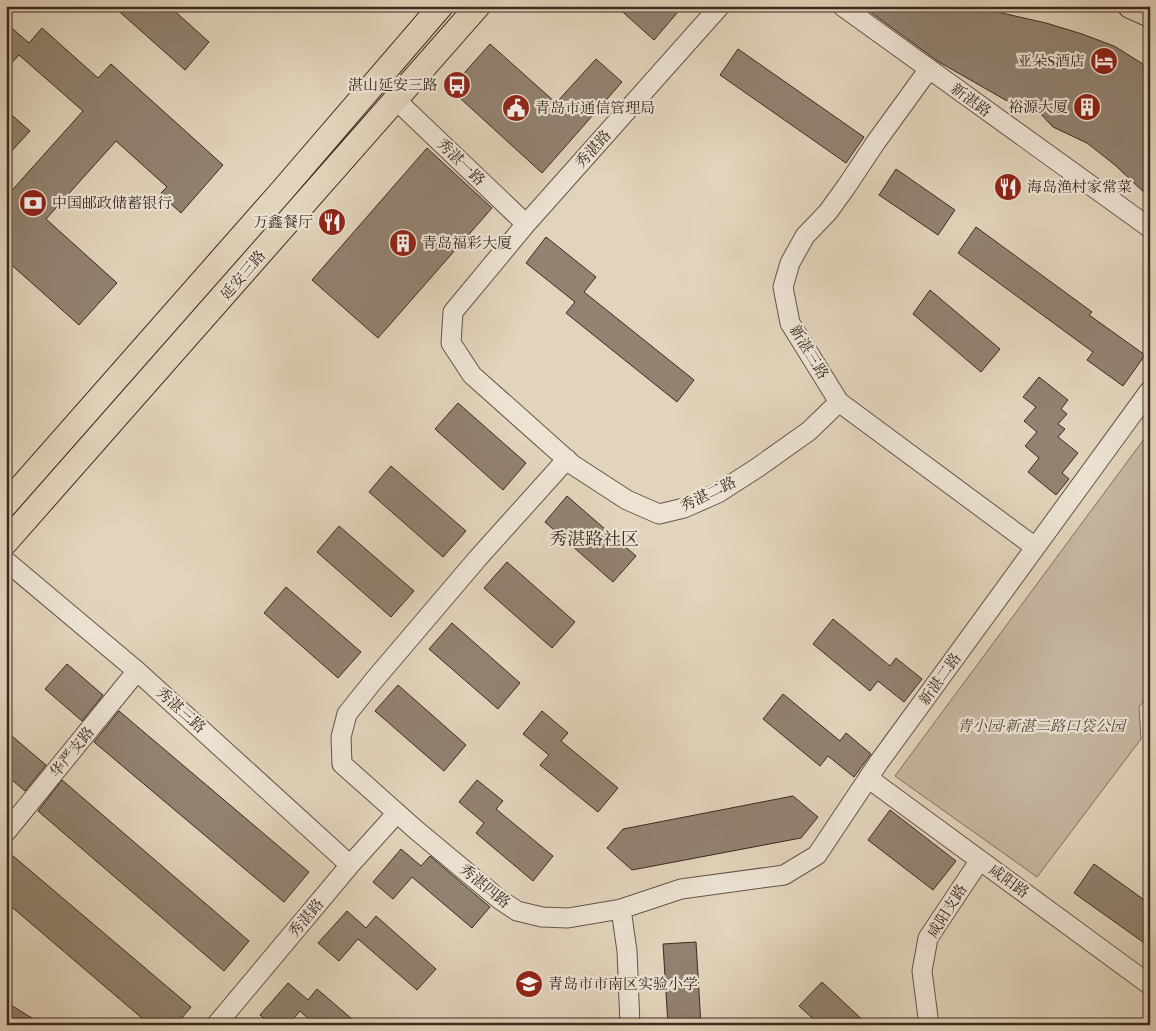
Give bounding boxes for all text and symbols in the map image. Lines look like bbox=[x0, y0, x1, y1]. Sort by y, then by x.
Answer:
hotel icon: 亚朵S酒店 bbox=[1089, 46, 1119, 76]
place label: 亚朵S酒店 bbox=[1017, 52, 1085, 70]
bus stop icon: 湛山延安三路 bbox=[442, 70, 472, 100]
place label: 湛山延安三路 bbox=[348, 76, 438, 94]
street label: 新湛路 bbox=[948, 79, 994, 121]
building icon: 裕源大厦 bbox=[1072, 92, 1102, 122]
public building icon: 青岛市通信管理局 bbox=[501, 93, 531, 123]
place label: 裕源大厦 bbox=[1008, 98, 1068, 116]
place label: 青岛市通信管理局 bbox=[535, 99, 655, 117]
street label: 秀湛路 bbox=[571, 126, 615, 172]
street label: 秀湛一路 bbox=[433, 135, 489, 189]
restaurant icon: 海岛渔村家常菜 bbox=[993, 172, 1023, 202]
place label: 海岛渔村家常菜 bbox=[1027, 178, 1132, 196]
bank icon: 中国邮政储蓄银行 bbox=[18, 188, 48, 218]
place label: 中国邮政储蓄银行 bbox=[52, 194, 172, 212]
restaurant icon: 万鑫餐厅 bbox=[317, 207, 347, 237]
place label: 万鑫餐厅 bbox=[253, 213, 313, 231]
building icon: 青岛福彩大厦 bbox=[388, 228, 418, 258]
place label: 青岛福彩大厦 bbox=[422, 234, 512, 252]
street label: 延安三路 bbox=[217, 246, 269, 304]
street label: 新湛三路 bbox=[786, 322, 832, 382]
street label: 秀湛二路 bbox=[677, 473, 739, 515]
district label: 秀湛路社区 bbox=[549, 529, 639, 550]
street label: 新湛二路 bbox=[915, 649, 965, 709]
street label: 秀湛三路 bbox=[153, 683, 209, 737]
park label: 青小园·新湛二路口袋公园 bbox=[957, 717, 1127, 735]
street label: 华严支路 bbox=[46, 723, 98, 781]
street label: 秀湛四路 bbox=[456, 860, 514, 912]
street label: 咸阳路 bbox=[986, 860, 1032, 902]
street label: 咸阳支路 bbox=[923, 881, 971, 941]
street label: 秀湛路 bbox=[285, 895, 327, 941]
school or university icon: 青岛市市南区实验小学 bbox=[514, 969, 544, 999]
place label: 青岛市市南区实验小学 bbox=[548, 975, 698, 993]

